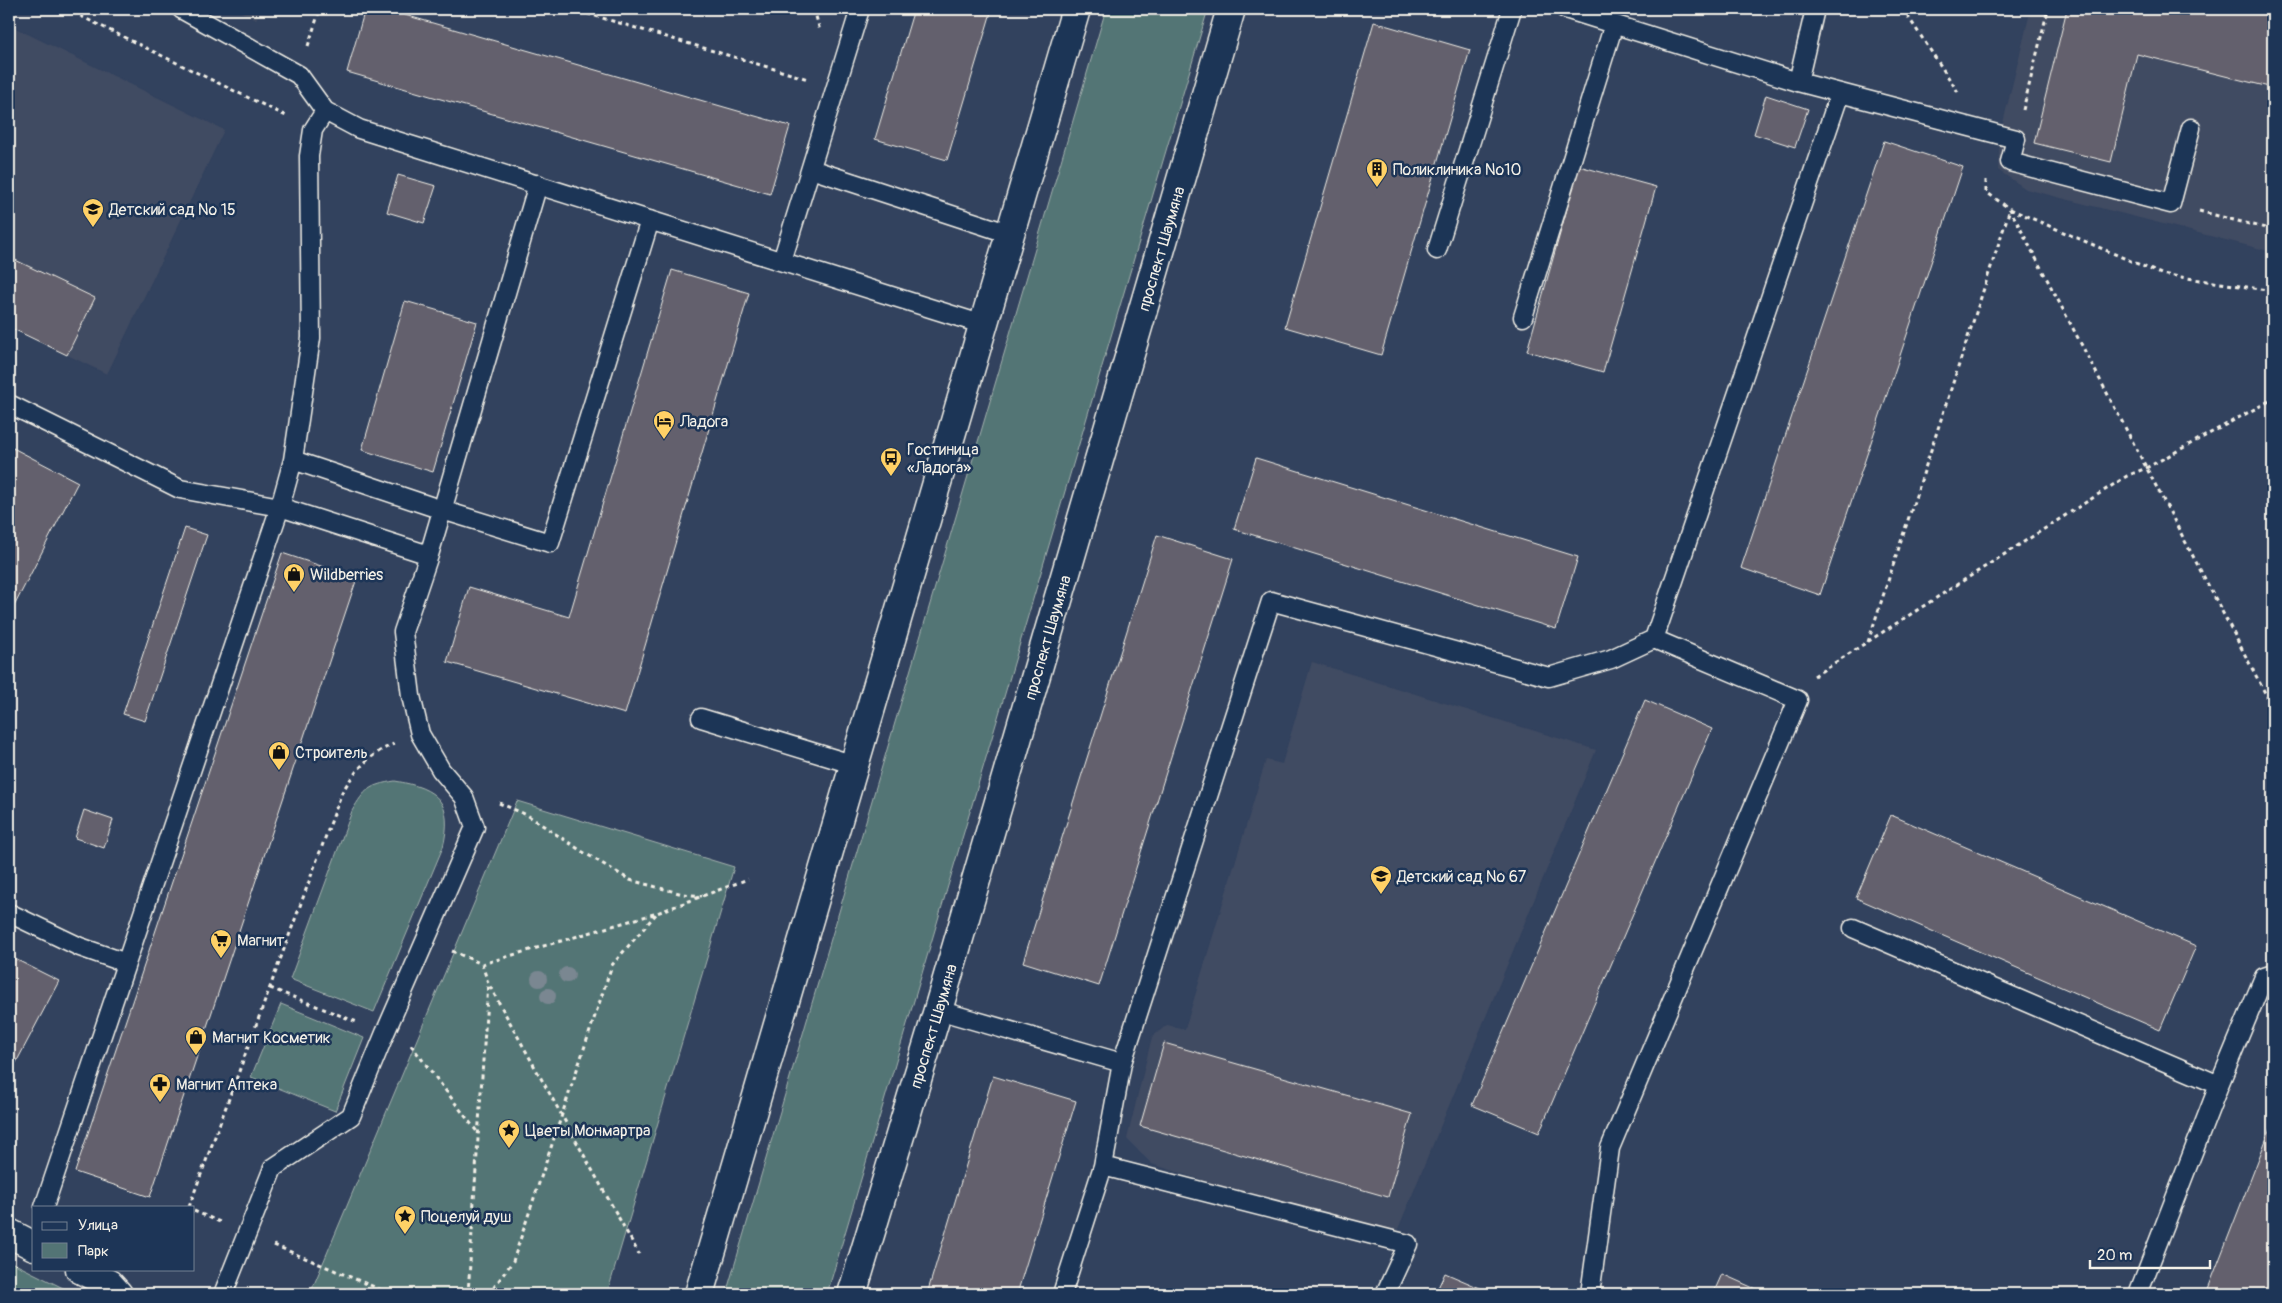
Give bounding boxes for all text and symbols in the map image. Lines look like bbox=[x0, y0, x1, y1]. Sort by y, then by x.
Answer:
building icon: Поликлиника №10 bbox=[1365, 157, 1389, 188]
place label: Поликлиника №10 bbox=[1393, 160, 1521, 180]
street label: проспект Шаумяна bbox=[1134, 184, 1190, 314]
school or university icon: Детский сад № 15 bbox=[81, 197, 105, 228]
place label: Детский сад № 15 bbox=[108, 200, 236, 220]
hotel icon: Ладога bbox=[652, 409, 676, 440]
place label: Ладога bbox=[679, 412, 728, 432]
place label: Гостиница «Ладога» bbox=[907, 440, 979, 478]
bus stop icon: Гостиница «Ладога» bbox=[879, 446, 903, 477]
shop icon: Wildberries bbox=[282, 562, 306, 593]
place label: Wildberries bbox=[310, 565, 383, 585]
street label: проспект Шаумяна bbox=[1020, 573, 1076, 702]
shop icon: Строитель bbox=[267, 740, 291, 771]
place label: Строитель bbox=[295, 743, 368, 763]
school or university icon: Детский сад № 67 bbox=[1369, 864, 1393, 895]
place label: Детский сад № 67 bbox=[1396, 867, 1527, 887]
supermarket icon: Магнит bbox=[209, 928, 233, 959]
place label: Магнит bbox=[237, 931, 285, 951]
street label: проспект Шаумяна bbox=[906, 962, 962, 1091]
shop icon: Магнит Косметик bbox=[184, 1025, 208, 1056]
place label: Магнит Косметик bbox=[212, 1028, 331, 1048]
pharmacy icon: Магнит Аптека bbox=[148, 1072, 172, 1103]
place label: Магнит Аптека bbox=[176, 1075, 277, 1095]
place icon: Цветы Монмартра bbox=[497, 1118, 521, 1149]
place label: Цветы Монмартра bbox=[525, 1121, 651, 1141]
place icon: Поцелуй душ bbox=[393, 1204, 417, 1235]
legend bbox=[32, 1206, 195, 1270]
place label: Поцелуй душ bbox=[421, 1207, 511, 1227]
text: Улица bbox=[78, 1216, 118, 1235]
scale bar bbox=[2090, 1238, 2210, 1270]
text: Парк bbox=[78, 1242, 109, 1261]
text: 20 m bbox=[2097, 1246, 2132, 1265]

